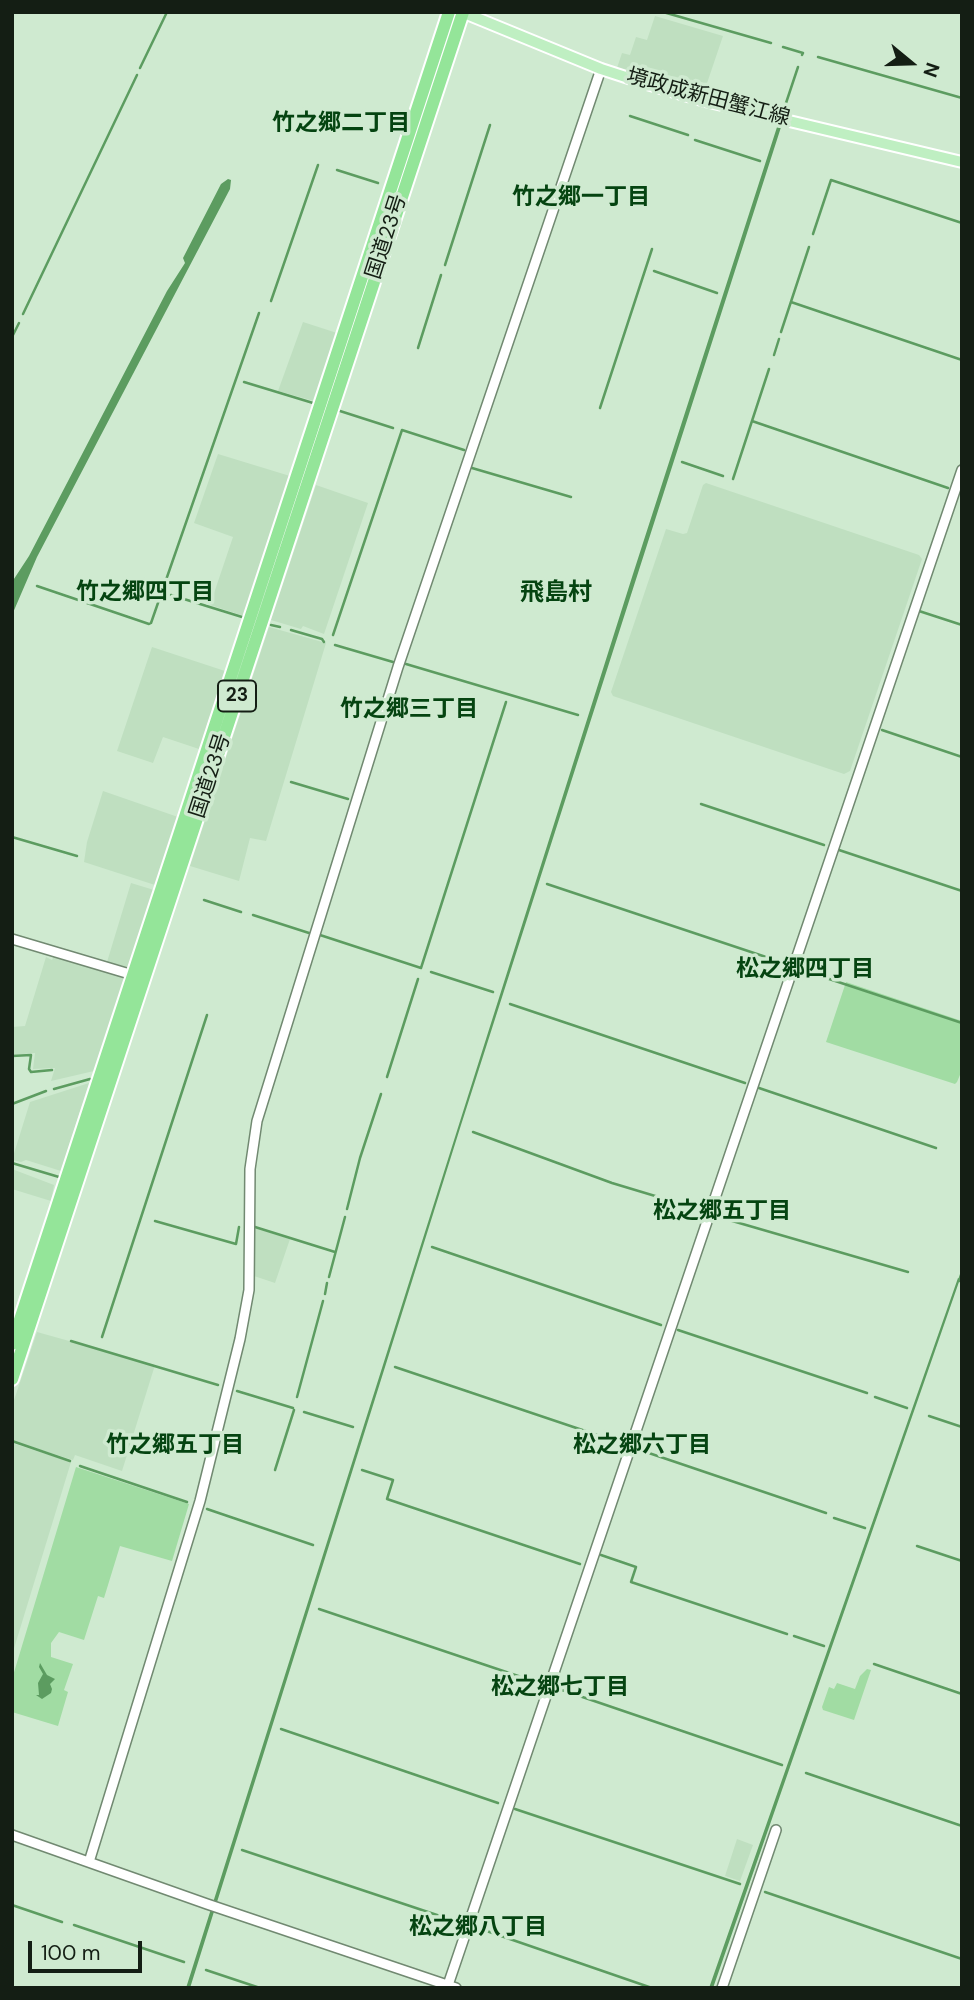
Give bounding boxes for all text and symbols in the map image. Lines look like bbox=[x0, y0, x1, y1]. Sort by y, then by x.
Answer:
north arrow bbox=[876, 28, 946, 98]
text: N bbox=[917, 59, 945, 81]
street label: 境政成新田蟹江線 bbox=[624, 64, 792, 132]
district label: 竹之郷二丁目 bbox=[272, 110, 410, 138]
district label: 竹之郷一丁目 bbox=[512, 184, 650, 212]
street label: 国道23号 bbox=[361, 191, 413, 283]
district label: 竹之郷四丁目 bbox=[76, 579, 214, 607]
district label: 飛島村 bbox=[520, 580, 592, 608]
road number: 23 bbox=[218, 680, 256, 712]
district label: 竹之郷三丁目 bbox=[340, 696, 478, 724]
street label: 国道23号 bbox=[185, 730, 237, 822]
district label: 松之郷四丁目 bbox=[736, 956, 874, 984]
district label: 松之郷五丁目 bbox=[653, 1198, 791, 1226]
district label: 竹之郷五丁目 bbox=[106, 1432, 244, 1460]
district label: 松之郷六丁目 bbox=[573, 1432, 711, 1460]
district label: 松之郷七丁目 bbox=[491, 1674, 629, 1702]
district label: 松之郷八丁目 bbox=[409, 1914, 547, 1942]
scale bar bbox=[32, 1926, 145, 1970]
text: 100 m bbox=[41, 1939, 101, 1967]

